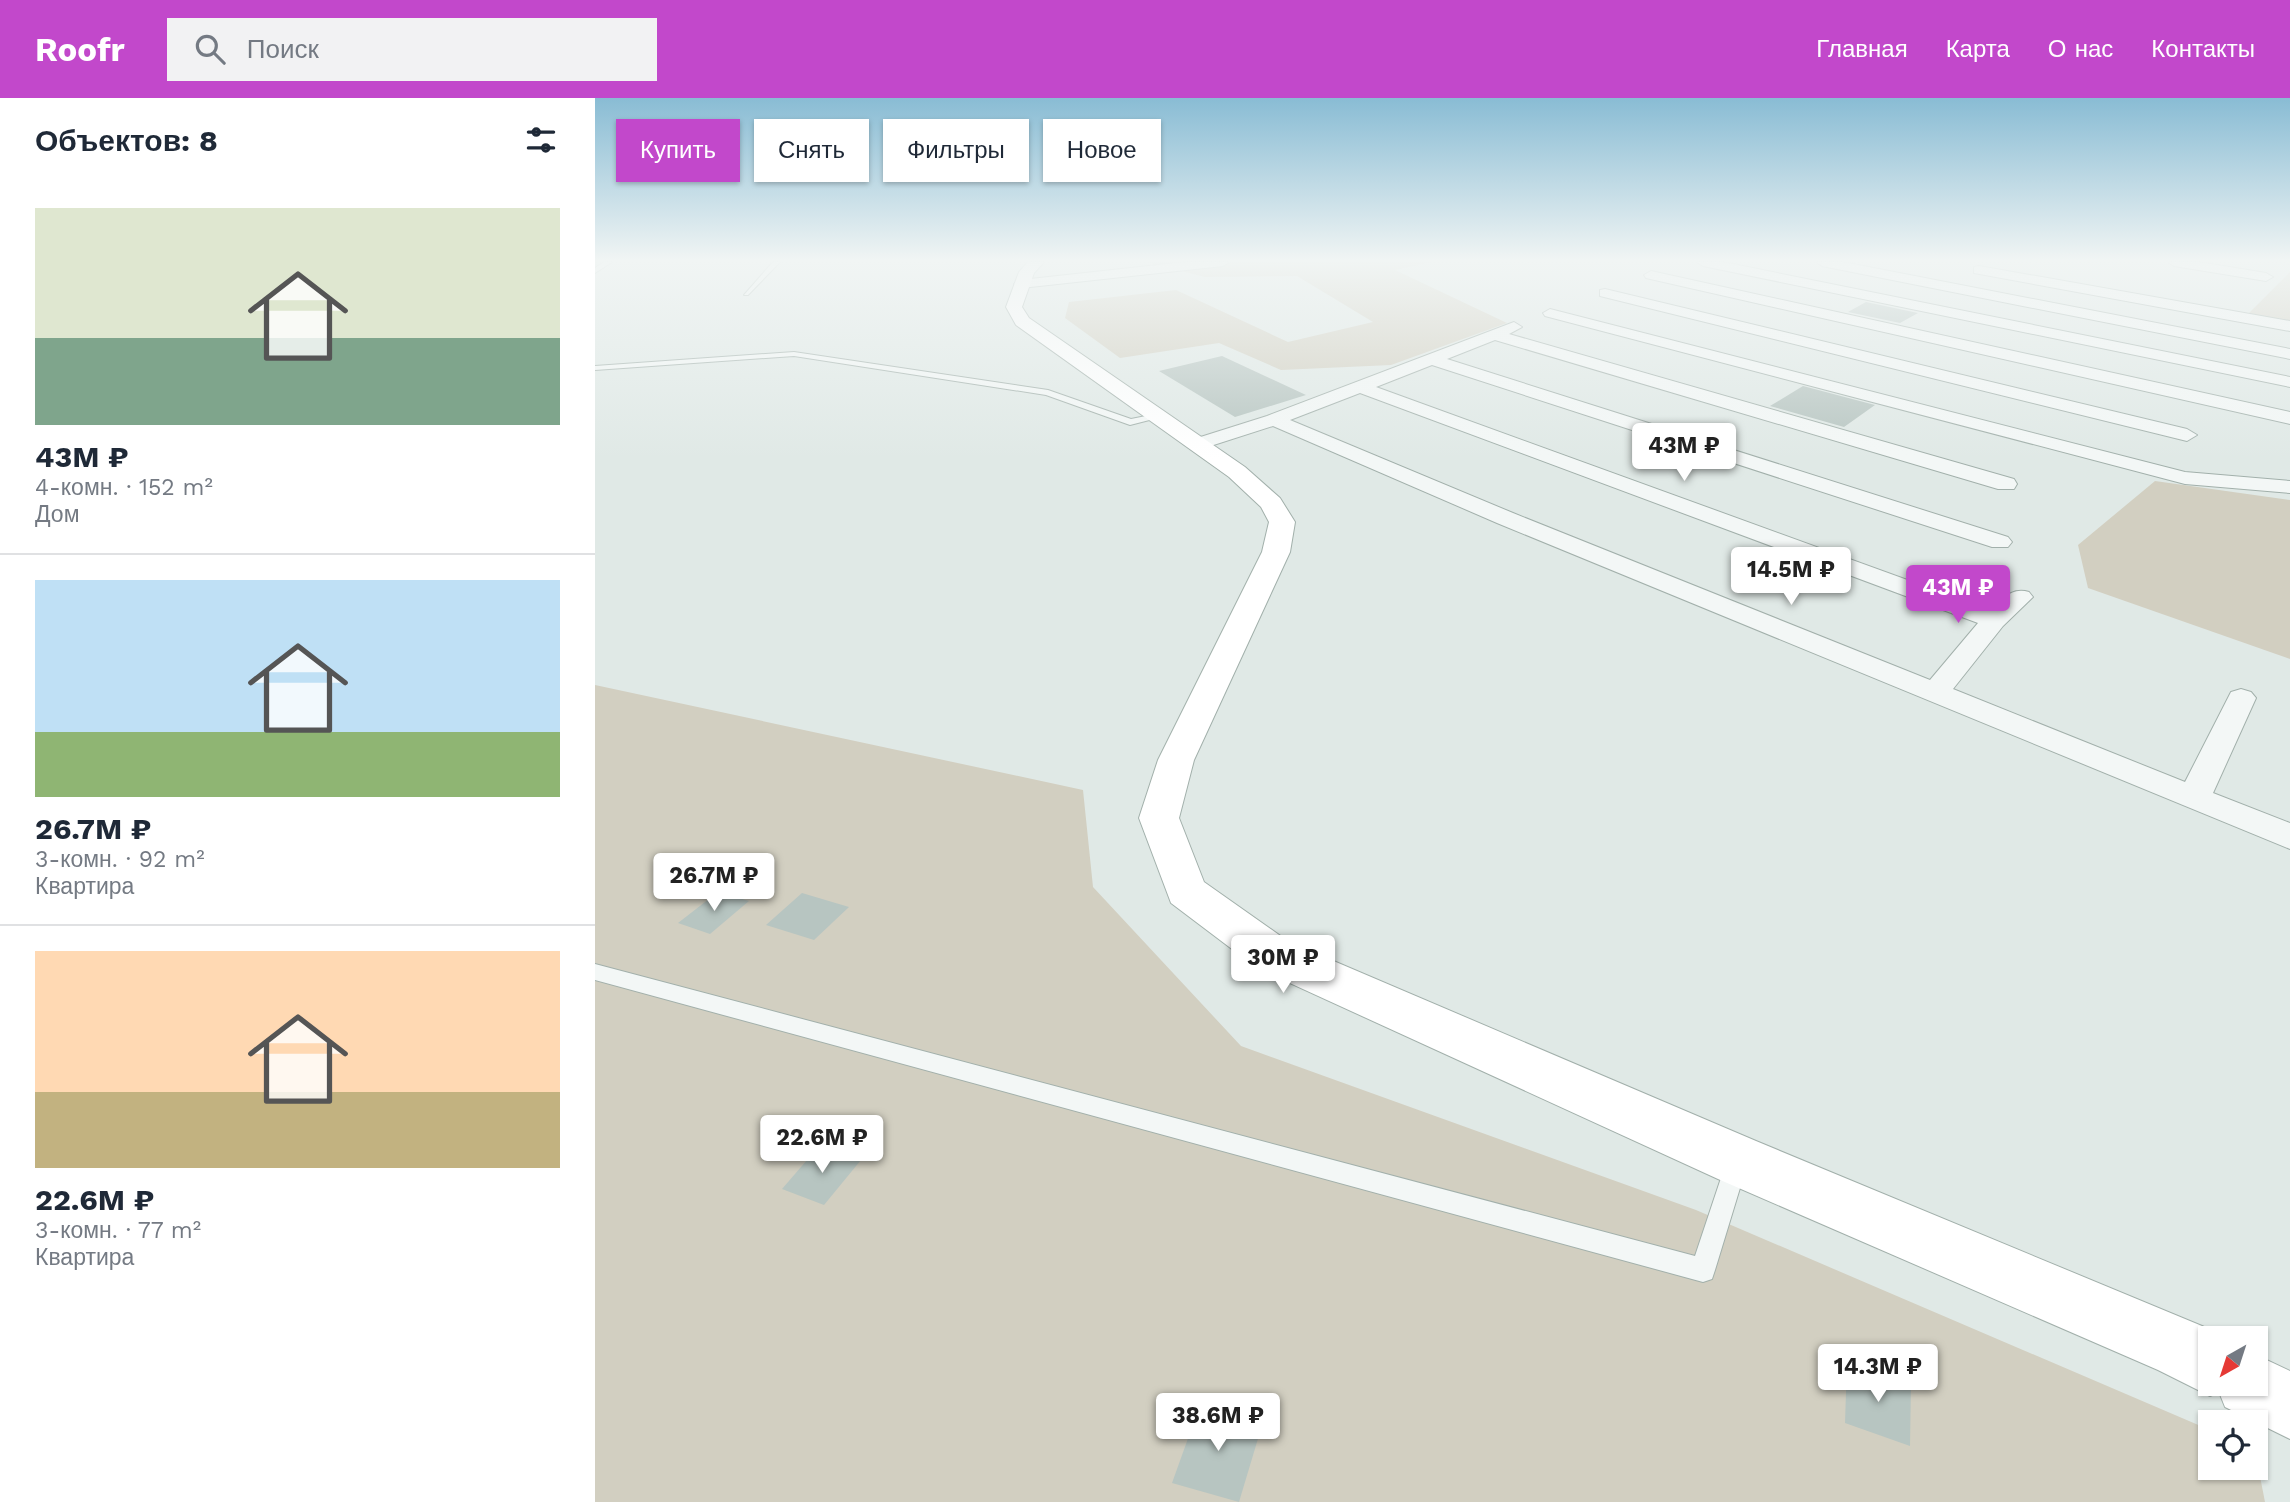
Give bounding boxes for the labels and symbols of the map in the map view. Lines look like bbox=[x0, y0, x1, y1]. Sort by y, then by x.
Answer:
pin: 43M ₽ bbox=[1635, 424, 1733, 483]
pin: 14.5M ₽ bbox=[1726, 547, 1856, 607]
pin: 43M ₽ bbox=[1909, 566, 2007, 625]
pin: 26.7M ₽ bbox=[649, 854, 779, 913]
pin: 30M ₽ bbox=[1234, 936, 1332, 995]
pin: 22.6M ₽ bbox=[757, 1116, 887, 1175]
north arrow bbox=[2198, 1326, 2268, 1396]
pin: 14.3M ₽ bbox=[1813, 1344, 1943, 1404]
pin: 38.6M ₽ bbox=[1153, 1394, 1283, 1453]

